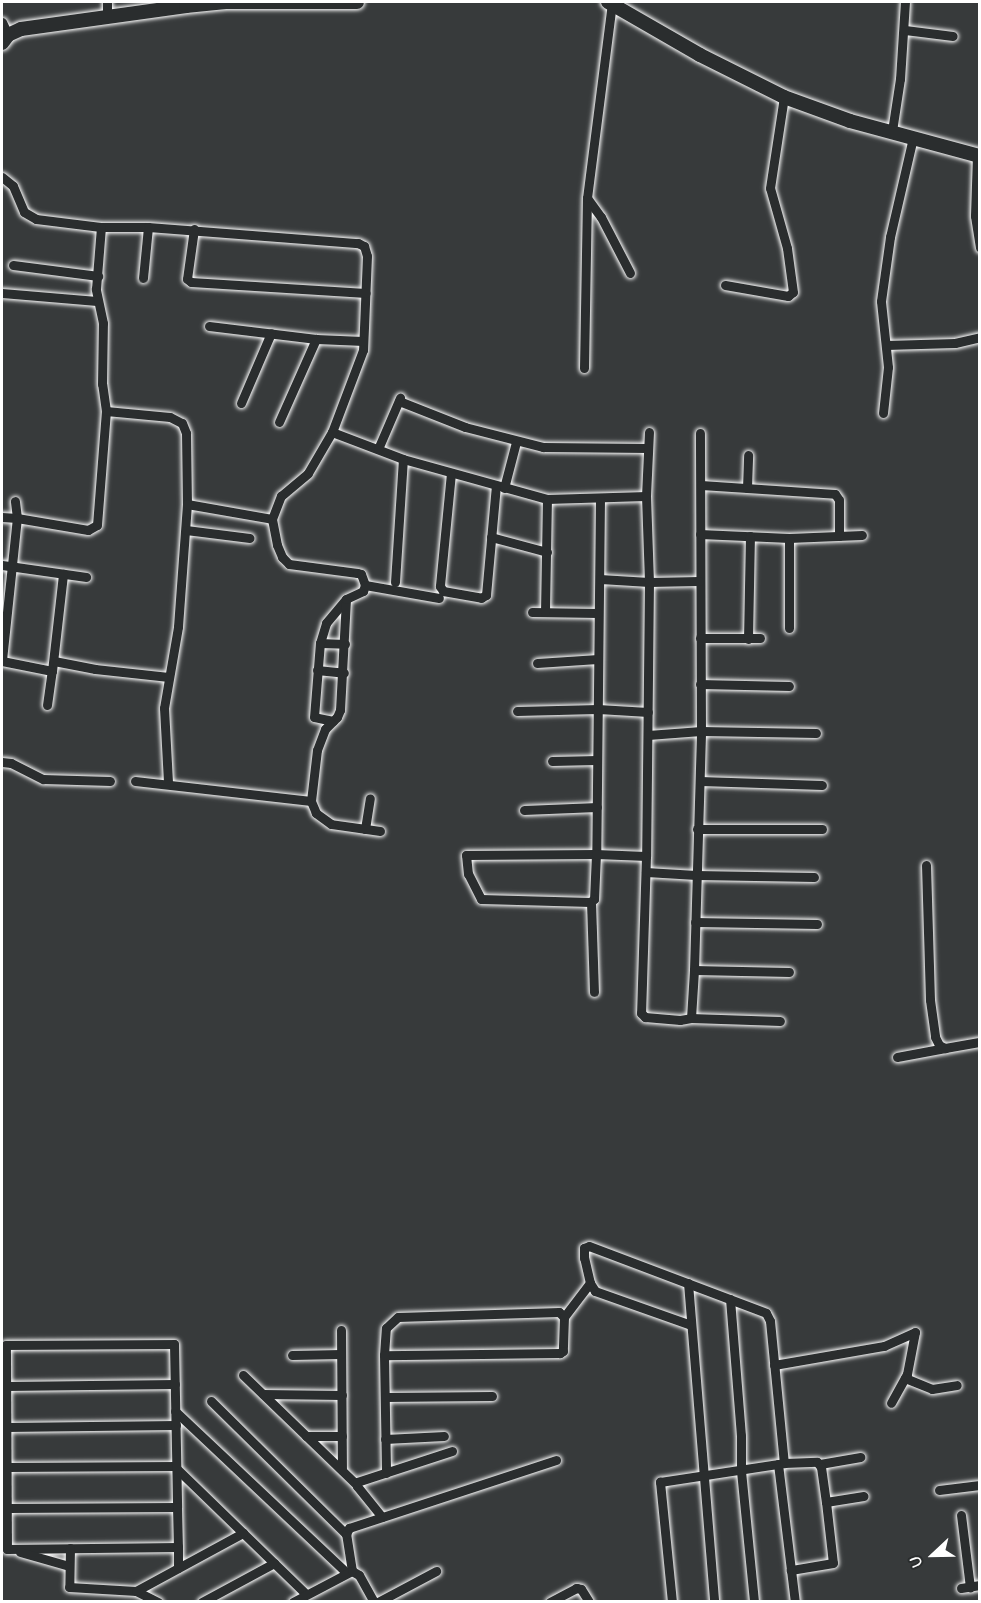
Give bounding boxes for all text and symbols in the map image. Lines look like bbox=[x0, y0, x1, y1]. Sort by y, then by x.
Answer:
north arrow bbox=[903, 1525, 963, 1585]
text: U bbox=[906, 1553, 927, 1570]

